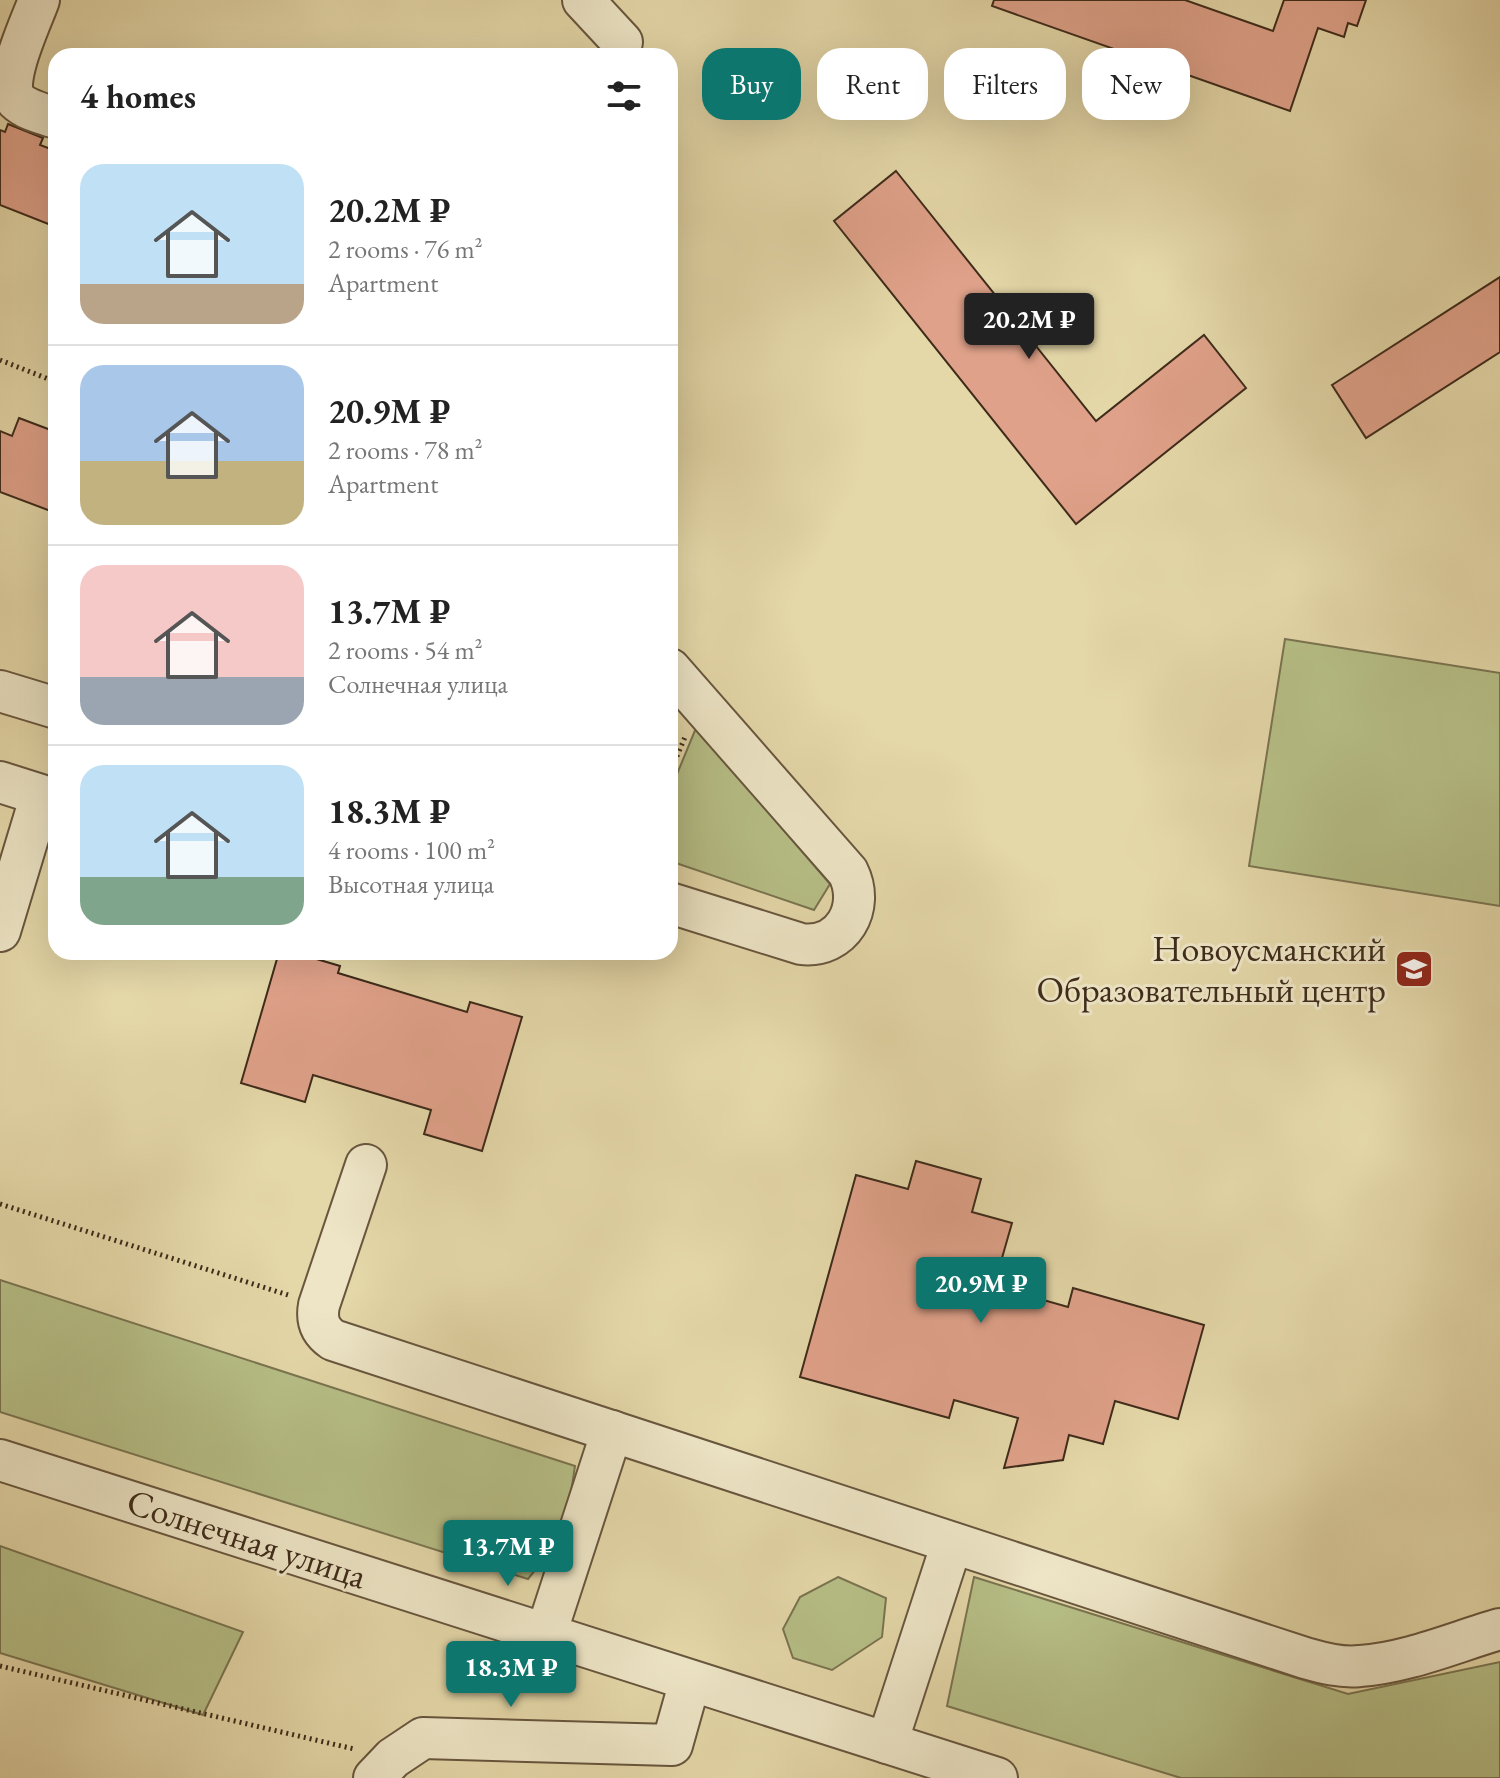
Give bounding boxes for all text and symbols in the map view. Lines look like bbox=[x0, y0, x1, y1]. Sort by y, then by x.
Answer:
chip: Buy bbox=[702, 48, 801, 120]
chip: Rent bbox=[817, 48, 928, 120]
chip: Filters bbox=[944, 48, 1066, 120]
chip: New bbox=[1082, 48, 1190, 120]
text: 4 homes bbox=[80, 74, 196, 118]
icon: filters bbox=[602, 74, 646, 118]
text: 20.2M ₽ bbox=[328, 188, 451, 232]
icon: home bbox=[144, 196, 240, 292]
text: 2 rooms · 76 m² bbox=[328, 232, 483, 266]
text: Apartment bbox=[328, 266, 438, 300]
pin: 20.2M ₽ bbox=[955, 293, 1103, 361]
text: 20.2M ₽ bbox=[982, 302, 1076, 336]
text: 20.9M ₽ bbox=[328, 389, 451, 433]
icon: home bbox=[144, 397, 240, 493]
text: 2 rooms · 78 m² bbox=[328, 433, 483, 467]
text: Apartment bbox=[328, 467, 438, 501]
text: 13.7M ₽ bbox=[328, 589, 451, 633]
icon: home bbox=[144, 597, 240, 693]
text: 2 rooms · 54 m² bbox=[328, 633, 483, 667]
text: Солнечная улица bbox=[328, 667, 508, 701]
text: 18.3M ₽ bbox=[328, 789, 451, 833]
icon: home bbox=[144, 797, 240, 893]
text: 4 rooms · 100 m² bbox=[328, 833, 495, 867]
text: Высотная улица bbox=[328, 867, 494, 901]
place label: Новоусманский Образовательный центр bbox=[1037, 925, 1386, 1013]
school or university icon: Новоусманский Образовательный центр bbox=[1393, 948, 1435, 990]
pin: 20.9M ₽ bbox=[907, 1257, 1055, 1325]
text: 20.9M ₽ bbox=[934, 1266, 1028, 1300]
street label: Солнечная улица bbox=[121, 1478, 373, 1600]
pin: 13.7M ₽ bbox=[434, 1520, 582, 1588]
text: 13.7M ₽ bbox=[461, 1529, 555, 1563]
pin: 18.3M ₽ bbox=[437, 1641, 585, 1709]
text: 18.3M ₽ bbox=[464, 1650, 558, 1684]

